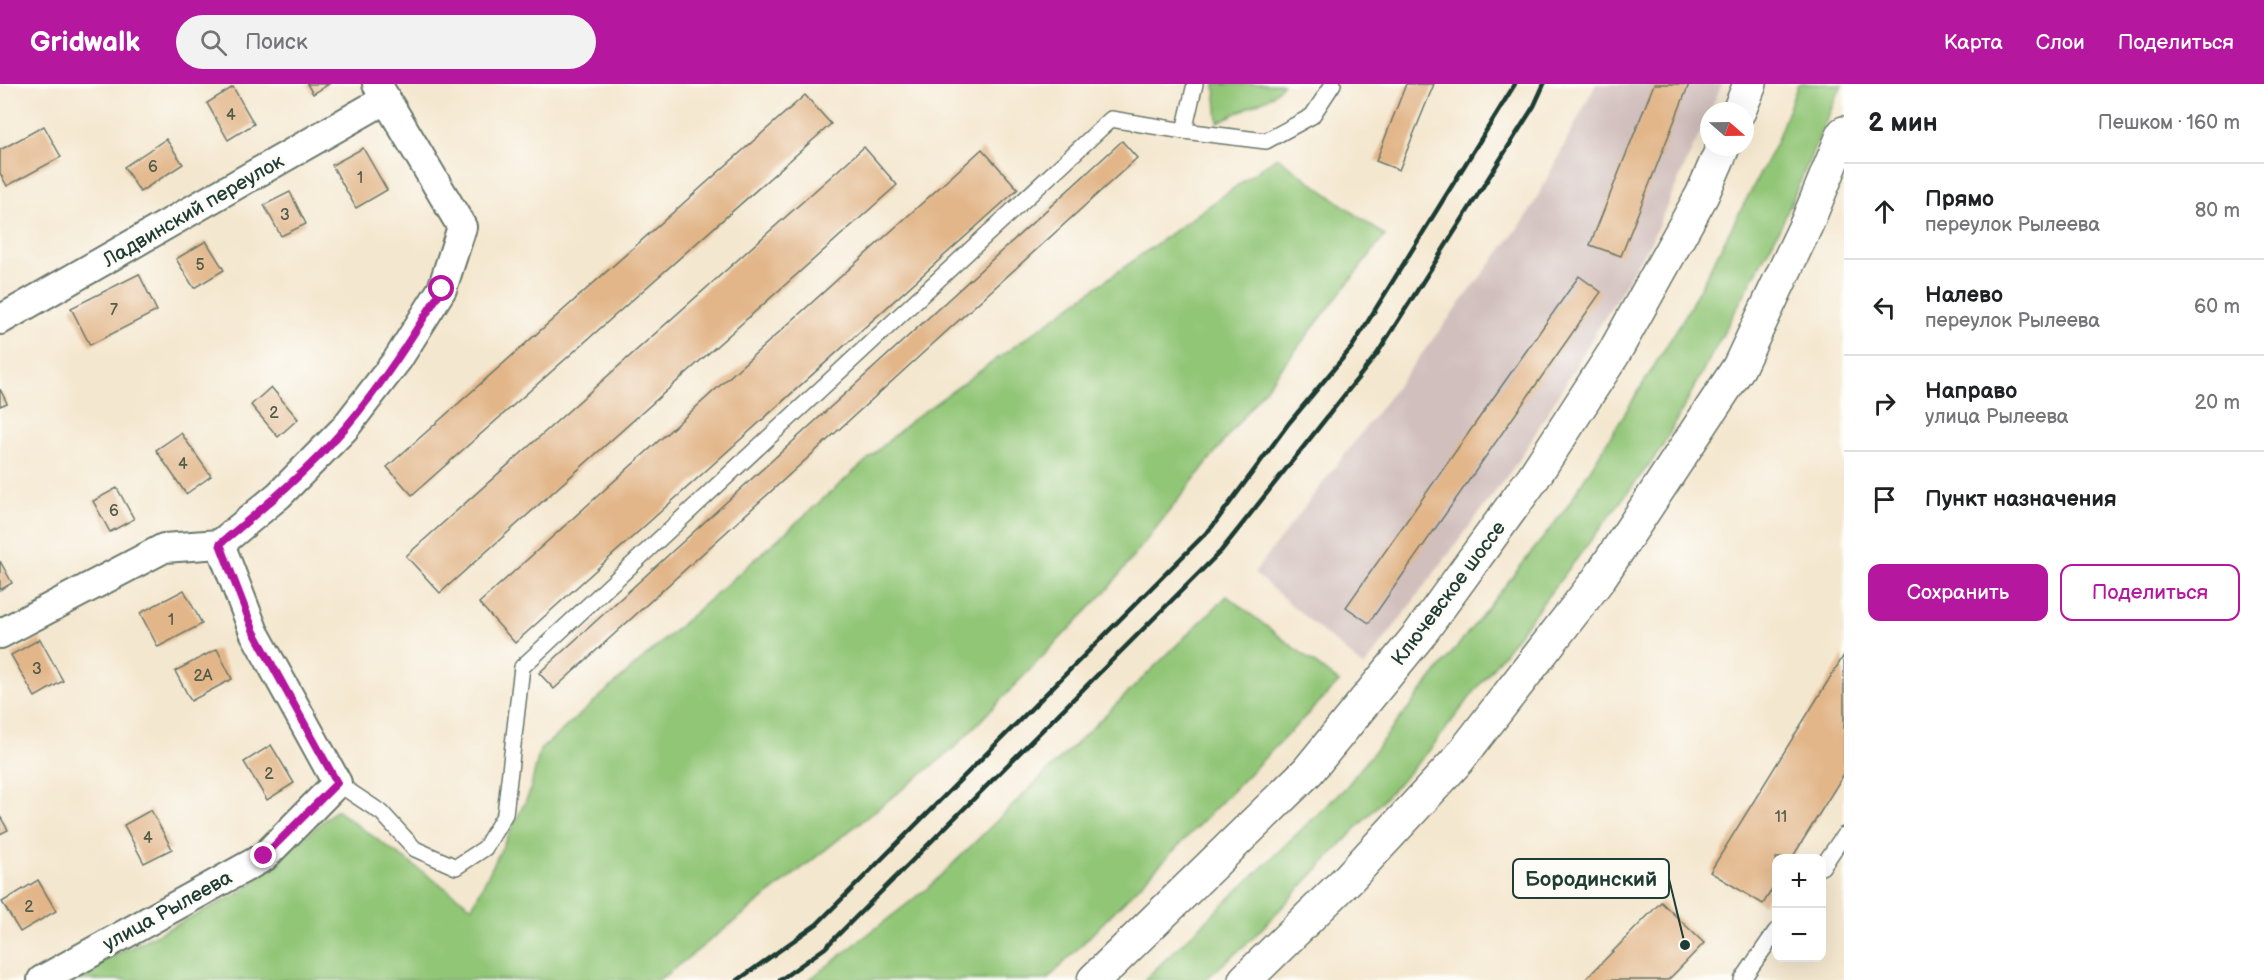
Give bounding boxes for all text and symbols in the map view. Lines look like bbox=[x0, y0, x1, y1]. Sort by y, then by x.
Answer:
search box bbox=[176, 15, 596, 69]
text: Gridwalk bbox=[30, 26, 140, 59]
icon: search bbox=[197, 26, 230, 59]
text: Поиск bbox=[245, 29, 308, 56]
text: Карта bbox=[1944, 30, 2003, 55]
text: Слои bbox=[2036, 30, 2085, 55]
text: Поделиться bbox=[2118, 30, 2234, 55]
north arrow bbox=[1700, 102, 1754, 156]
house number: 4 bbox=[226, 106, 236, 125]
text: 2 мин bbox=[1868, 108, 1938, 139]
text: Пешком · 160 m bbox=[2098, 111, 2240, 135]
street label: Ладвинский переулок bbox=[98, 149, 289, 273]
house number: 6 bbox=[148, 158, 158, 177]
house number: 1 bbox=[357, 169, 363, 188]
text: Прямо bbox=[1925, 186, 1994, 213]
icon: ahead bbox=[1868, 195, 1901, 228]
text: 80 m bbox=[2195, 199, 2240, 223]
house number: 3 bbox=[280, 206, 290, 225]
text: переулок Рылеева bbox=[1925, 213, 2100, 237]
house number: 5 bbox=[195, 256, 205, 275]
route start bbox=[428, 275, 454, 301]
text: Налево bbox=[1925, 282, 2003, 309]
icon: left bbox=[1868, 291, 1901, 324]
text: 60 m bbox=[2194, 295, 2240, 319]
house number: 7 bbox=[110, 301, 118, 320]
text: переулок Рылеева bbox=[1925, 309, 2100, 333]
text: Направо bbox=[1925, 378, 2017, 405]
icon: right bbox=[1868, 387, 1901, 420]
text: 20 m bbox=[2195, 391, 2240, 415]
house number: 2 bbox=[269, 404, 279, 423]
text: улица Рылеева bbox=[1925, 405, 2069, 429]
house number: 4 bbox=[178, 455, 188, 474]
icon: arrive bbox=[1868, 483, 1901, 516]
text: Пункт назначения bbox=[1925, 486, 2117, 513]
house number: 6 bbox=[109, 502, 119, 521]
street label: Ключевское шоссе bbox=[1387, 517, 1511, 671]
button: Сохранить bbox=[1868, 564, 2048, 621]
button: Поделиться bbox=[2060, 564, 2240, 621]
house number: 1 bbox=[168, 611, 174, 630]
house number: 3 bbox=[32, 660, 42, 679]
house number: 2А bbox=[193, 667, 213, 686]
house number: 2 bbox=[264, 765, 274, 784]
house number: 11 bbox=[1775, 808, 1787, 827]
house number: 4 bbox=[143, 829, 153, 848]
route end bbox=[250, 842, 276, 868]
map controls bbox=[1772, 854, 1826, 962]
button: + bbox=[1772, 854, 1826, 908]
callout: Бородинский bbox=[1513, 859, 1669, 898]
street label: улица Рылеева bbox=[99, 865, 236, 956]
text: Бородинский bbox=[1525, 867, 1657, 892]
house number: 2 bbox=[24, 898, 34, 917]
button: − bbox=[1772, 908, 1826, 962]

